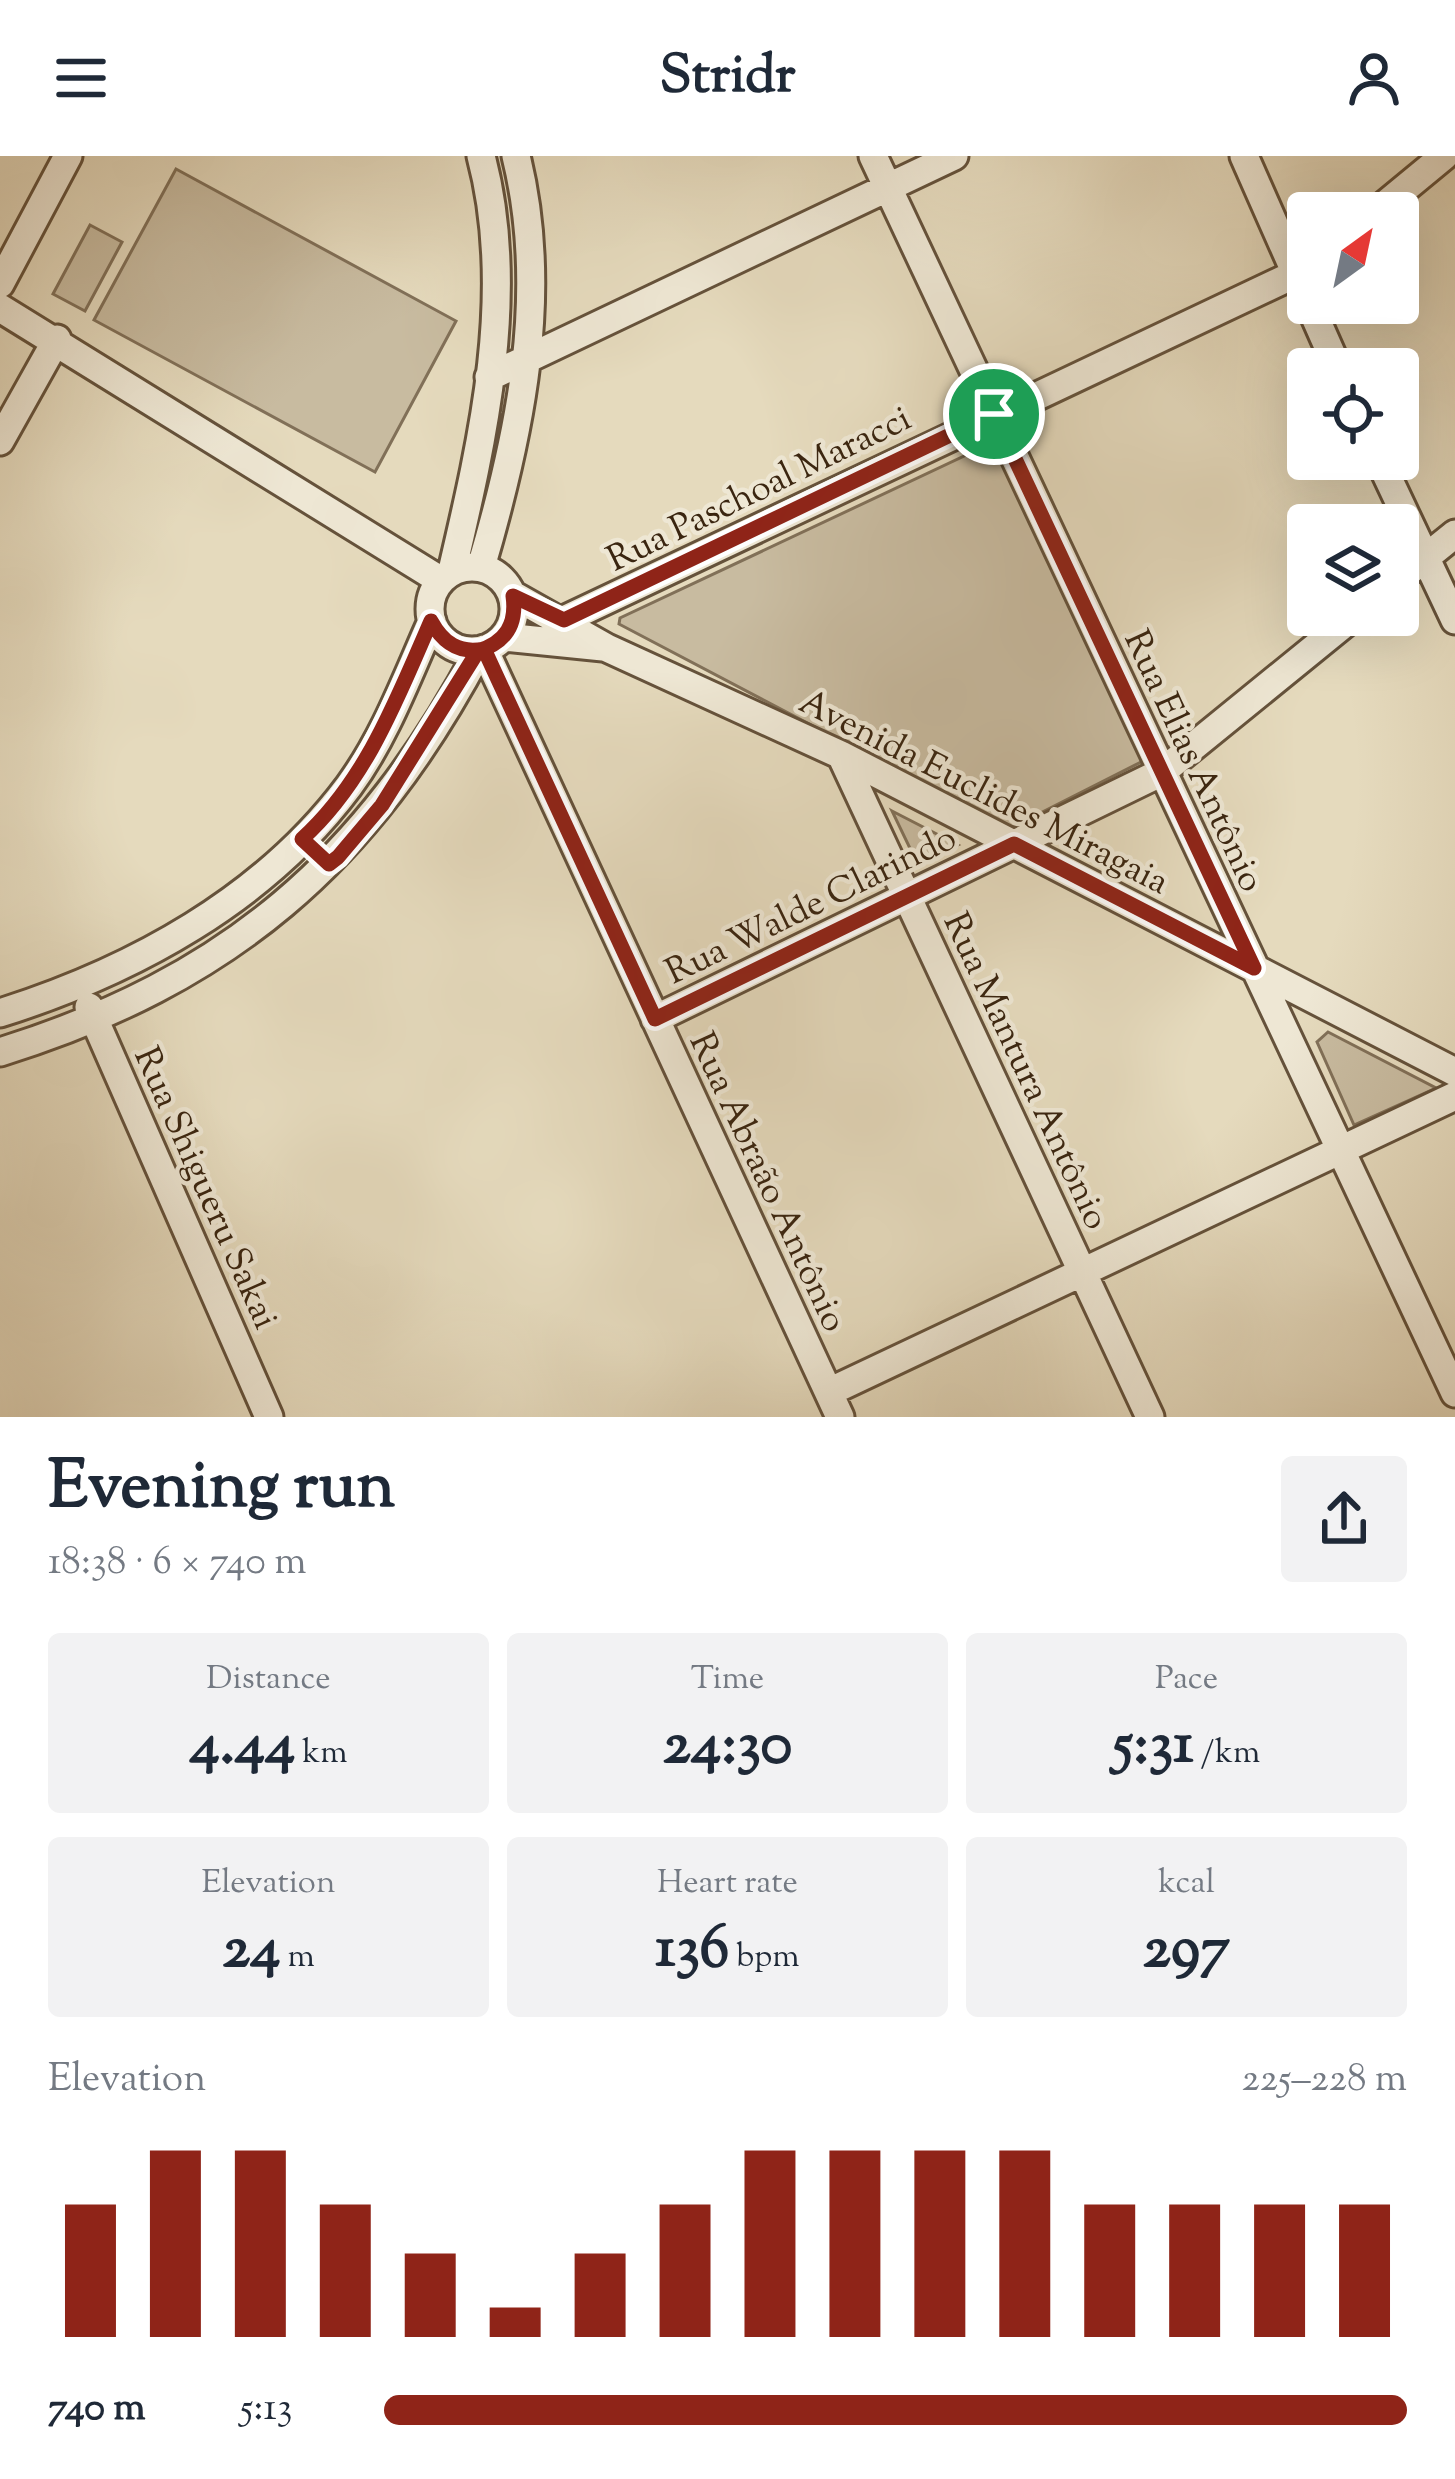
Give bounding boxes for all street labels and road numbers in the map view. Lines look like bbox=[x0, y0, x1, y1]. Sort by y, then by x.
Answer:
street label: Rua Paschoal Maracci bbox=[599, 394, 921, 587]
street label: Rua Elias Antônio bbox=[1109, 622, 1276, 901]
street label: Avenida Euclides Miragaia bbox=[789, 678, 1177, 910]
street label: Rua Walde Clarindo bbox=[657, 814, 966, 1000]
street label: Rua Mantura Antônio bbox=[928, 905, 1121, 1239]
street label: Rua Abraão Antônio bbox=[674, 1024, 859, 1341]
street label: Rua Shigueru Sakai bbox=[119, 1039, 290, 1338]

